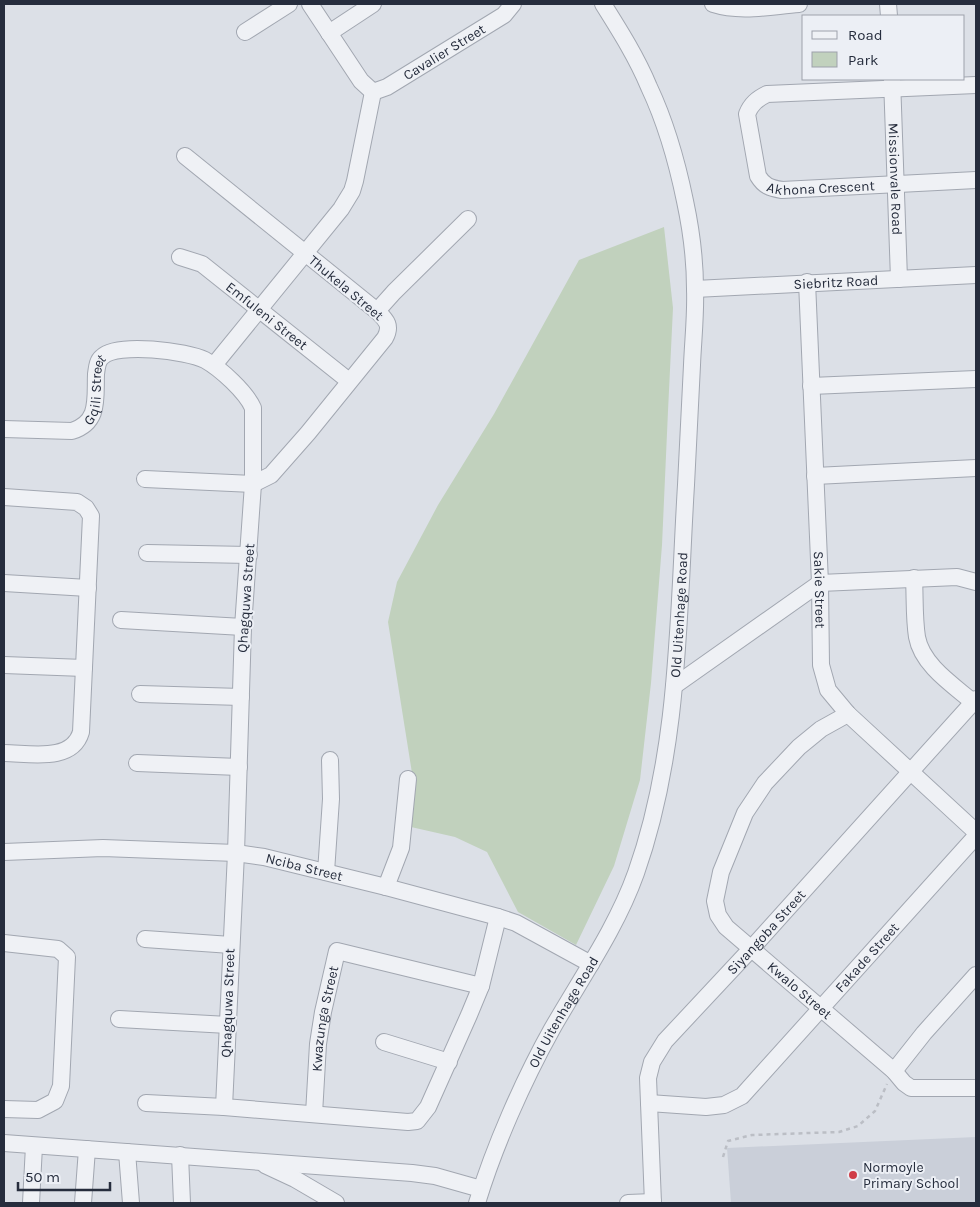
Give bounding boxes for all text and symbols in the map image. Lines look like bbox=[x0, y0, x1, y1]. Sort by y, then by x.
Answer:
legend bbox=[802, 15, 965, 80]
street label: Cavalier Street bbox=[400, 20, 488, 83]
text: Road bbox=[848, 26, 883, 44]
text: Park bbox=[848, 51, 878, 69]
street label: Missionvale Road bbox=[885, 122, 906, 235]
street label: Akhona Crescent bbox=[764, 177, 875, 199]
street label: Thukela Street bbox=[305, 252, 387, 324]
street label: Siebritz Road bbox=[793, 271, 879, 293]
street label: Emfuleni Street bbox=[223, 278, 311, 353]
street label: Gqili Street bbox=[80, 350, 109, 428]
street label: Qhagquwa Street bbox=[234, 543, 258, 653]
street label: Old Uitenhage Road bbox=[666, 551, 691, 678]
street label: Sakie Street bbox=[810, 551, 829, 628]
street label: Nciba Street bbox=[264, 849, 345, 885]
street label: Siyangoba Street bbox=[723, 886, 809, 978]
street label: Fakade Street bbox=[831, 919, 902, 996]
street label: Qhagquwa Street bbox=[218, 948, 238, 1058]
street label: Old Uitenhage Road bbox=[525, 953, 602, 1070]
street label: Kwalo Street bbox=[764, 958, 836, 1023]
street label: Kwazunga Street bbox=[308, 964, 342, 1072]
place label: Normoyle Primary School bbox=[863, 1159, 959, 1192]
scale bar bbox=[18, 1160, 110, 1192]
text: 50 m bbox=[25, 1168, 60, 1186]
marker: Normoyle Primary School bbox=[847, 1169, 859, 1181]

